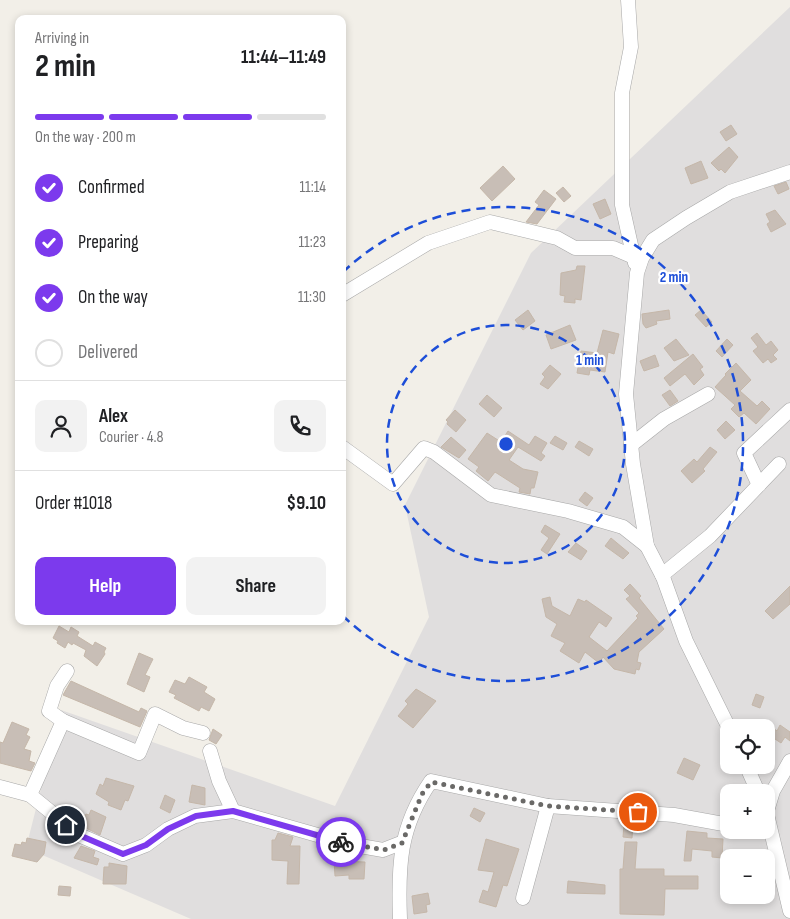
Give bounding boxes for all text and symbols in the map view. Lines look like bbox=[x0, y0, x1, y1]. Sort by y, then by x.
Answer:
text: Arriving in bbox=[35, 29, 89, 48]
text: 11:44–11:49 bbox=[241, 46, 326, 69]
text: 2 min bbox=[35, 47, 96, 86]
text: On the way · 200 m bbox=[35, 128, 136, 147]
icon: check bbox=[35, 174, 63, 202]
text: Confirmed bbox=[78, 176, 145, 199]
text: 11:14 bbox=[299, 178, 326, 197]
icon: check bbox=[35, 229, 63, 257]
text: Preparing bbox=[78, 231, 139, 254]
text: 11:23 bbox=[298, 233, 326, 252]
text: 2 min bbox=[660, 268, 688, 287]
icon: check bbox=[35, 284, 63, 312]
text: On the way bbox=[78, 286, 148, 309]
text: 11:30 bbox=[298, 288, 326, 307]
text: Delivered bbox=[78, 341, 138, 364]
text: 1 min bbox=[576, 351, 604, 370]
button: person bbox=[35, 400, 87, 452]
button: phone bbox=[274, 400, 326, 452]
text: Alex bbox=[99, 405, 128, 428]
text: Courier · 4.8 bbox=[99, 428, 163, 447]
centre of rings bbox=[497, 435, 515, 453]
text: Order #1018 bbox=[35, 492, 112, 515]
text: $9.10 bbox=[287, 492, 326, 515]
button: Help bbox=[35, 557, 176, 615]
button: Share bbox=[186, 557, 326, 615]
map controls bbox=[720, 719, 775, 904]
button: locate bbox=[720, 719, 775, 774]
button: + bbox=[720, 784, 775, 839]
pin bbox=[617, 791, 659, 833]
icon: bag bbox=[624, 798, 652, 826]
pin bbox=[45, 804, 87, 846]
icon: home bbox=[52, 811, 80, 839]
courier bbox=[316, 817, 366, 867]
icon: bike bbox=[327, 828, 355, 856]
button: − bbox=[720, 849, 775, 904]

